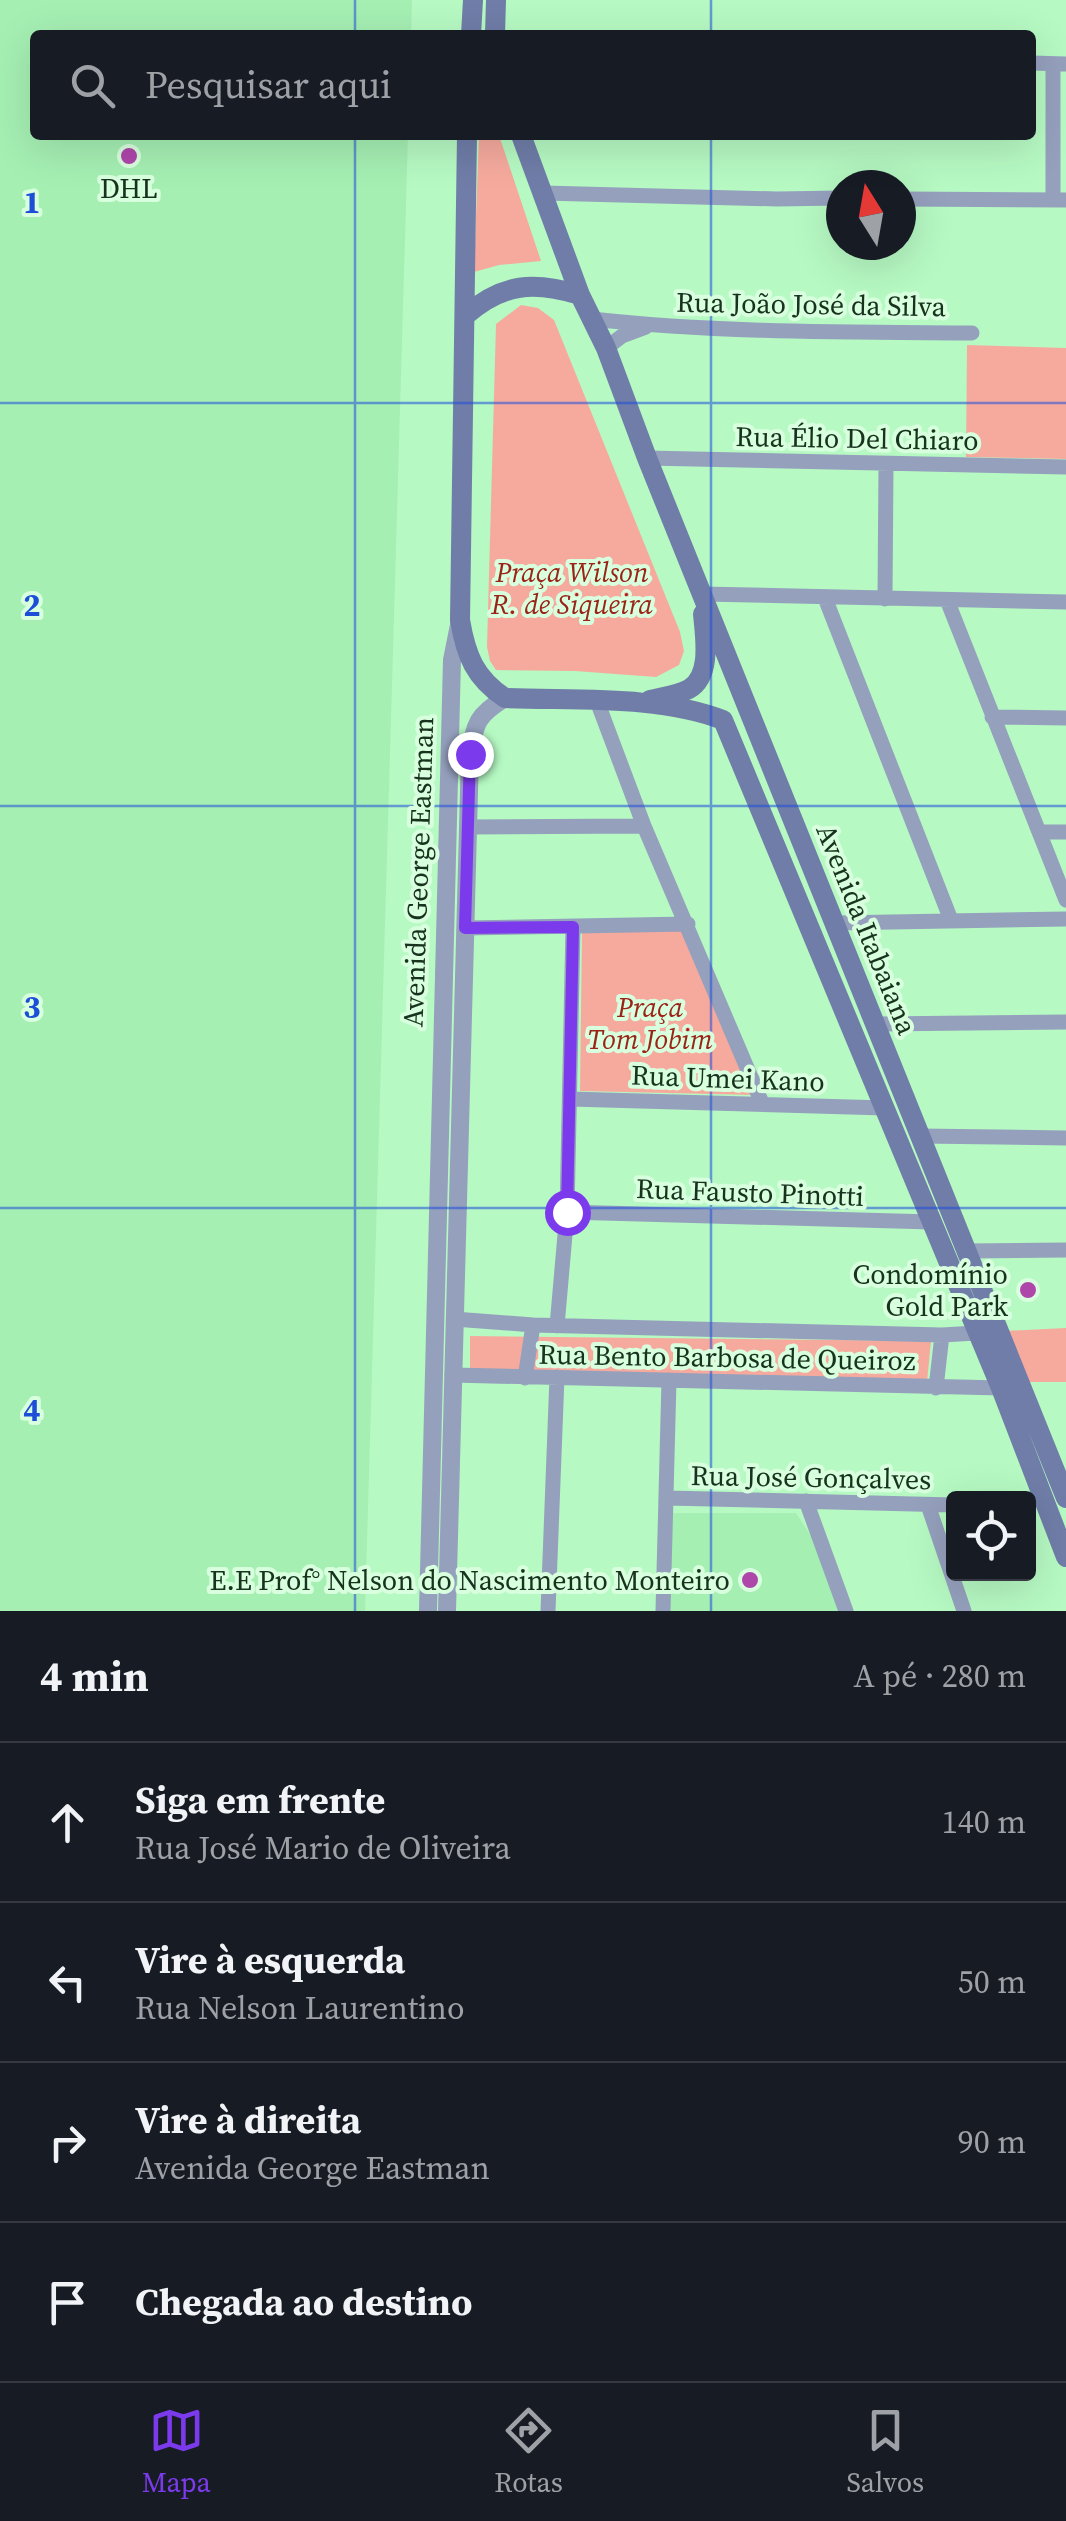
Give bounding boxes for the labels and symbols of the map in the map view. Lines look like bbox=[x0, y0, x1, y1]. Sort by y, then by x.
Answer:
marker: DHL bbox=[118, 145, 140, 167]
place label: DHL bbox=[100, 169, 158, 207]
north arrow bbox=[826, 170, 916, 260]
text: 1 bbox=[23, 180, 41, 224]
street label: Rua João José da Silva bbox=[676, 283, 947, 325]
street label: Rua Élio Del Chiaro bbox=[735, 417, 979, 459]
park label: Praça Wilson R. de Siqueira bbox=[490, 553, 653, 623]
text: 2 bbox=[23, 583, 41, 627]
street label: Avenida George Eastman bbox=[394, 716, 442, 1028]
route end bbox=[448, 732, 494, 778]
street label: Avenida Itabaiana bbox=[807, 818, 927, 1041]
text: 3 bbox=[23, 985, 41, 1029]
park label: Praça Tom Jobim bbox=[587, 988, 713, 1058]
street label: Rua Umei Kano bbox=[631, 1056, 825, 1100]
street label: Rua Fausto Pinotti bbox=[636, 1169, 864, 1215]
route start bbox=[545, 1190, 591, 1236]
place label: Condomínio Gold Park bbox=[852, 1255, 1009, 1325]
marker: Condomínio Gold Park bbox=[1017, 1279, 1039, 1301]
street label: Rua Bento Barbosa de Queiroz bbox=[538, 1335, 916, 1379]
text: 4 bbox=[23, 1388, 41, 1432]
street label: Rua José Gonçalves bbox=[690, 1456, 932, 1498]
place label: E.E Prof° Nelson do Nascimento Monteiro bbox=[210, 1561, 730, 1599]
marker: E.E Prof° Nelson do Nascimento Monteiro bbox=[739, 1569, 761, 1591]

